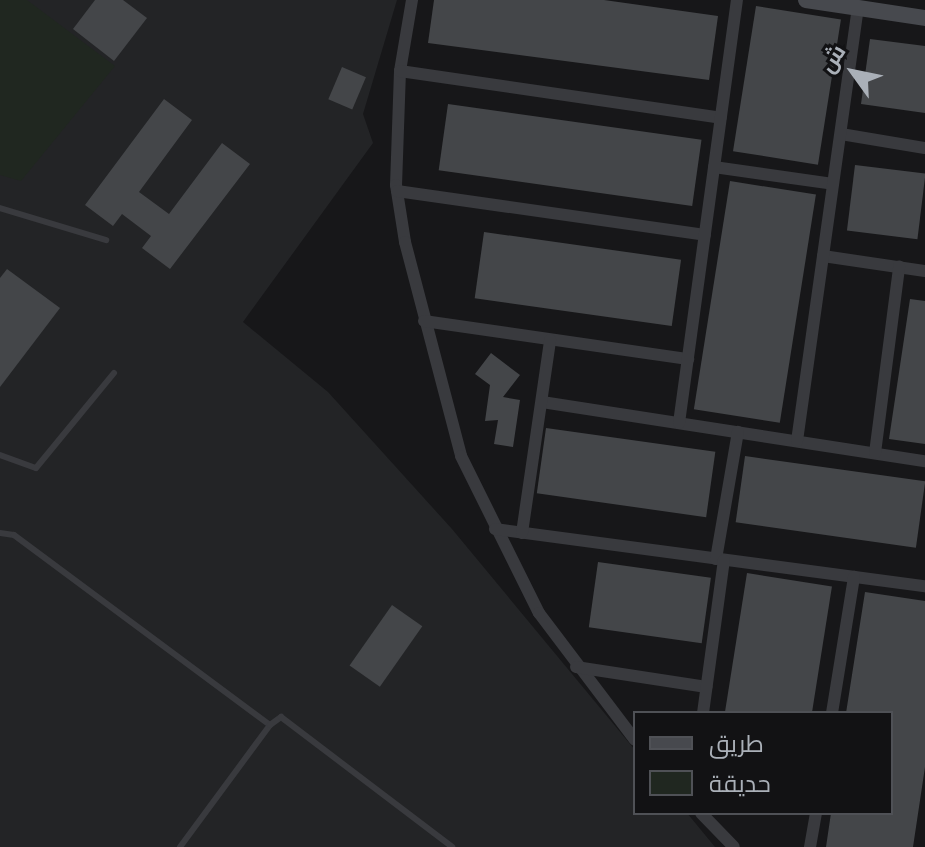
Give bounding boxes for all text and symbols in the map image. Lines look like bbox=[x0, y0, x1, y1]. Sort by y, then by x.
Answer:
north arrow bbox=[813, 32, 893, 112]
text: ش bbox=[814, 40, 851, 78]
legend bbox=[633, 711, 893, 815]
text: طريق bbox=[709, 730, 764, 759]
text: حديقة bbox=[709, 770, 771, 799]

